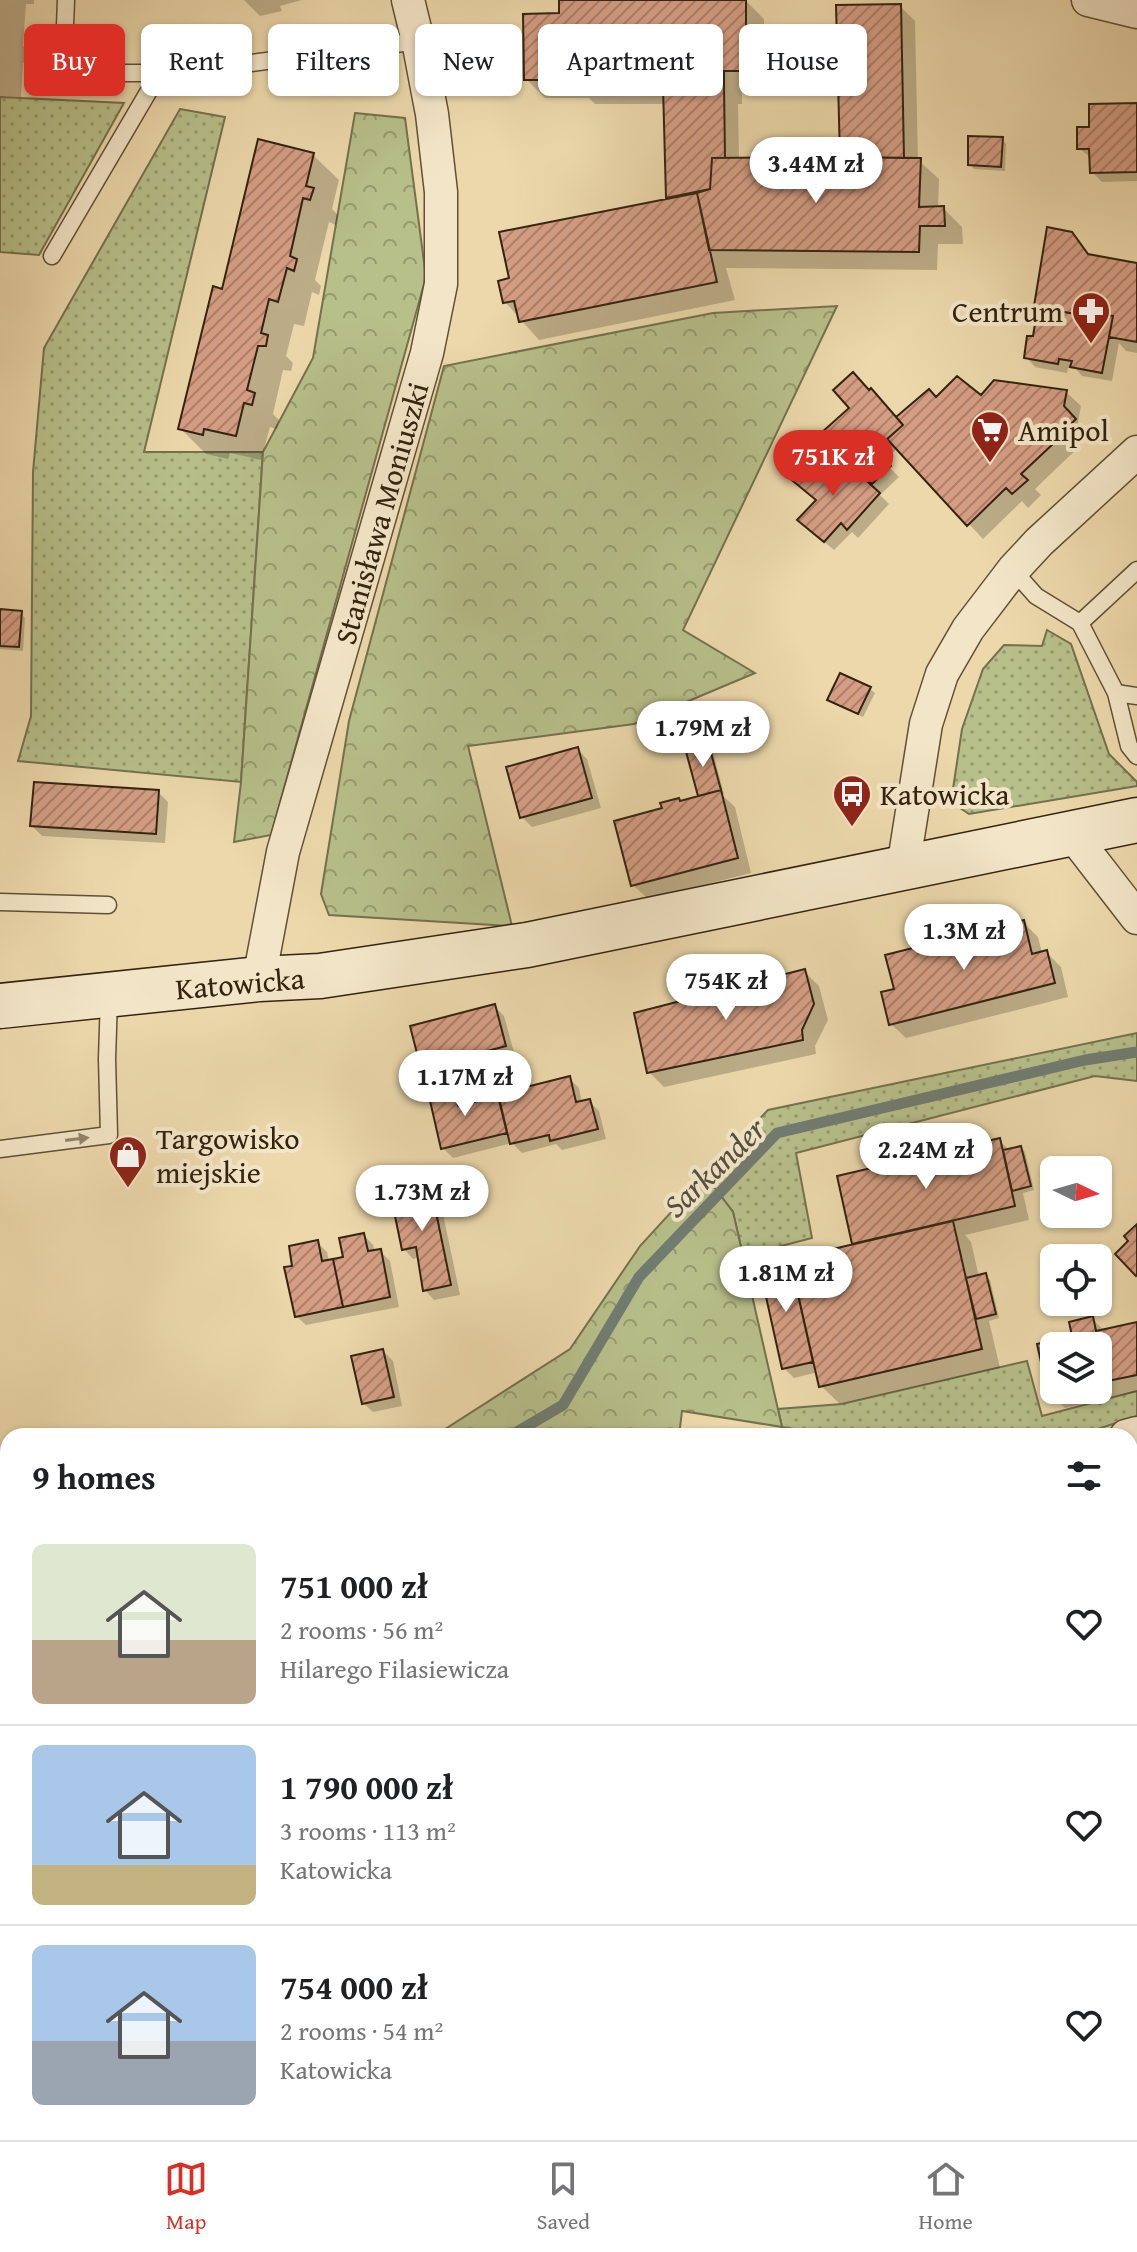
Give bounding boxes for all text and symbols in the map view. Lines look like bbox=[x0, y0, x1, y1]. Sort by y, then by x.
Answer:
chip: Buy bbox=[24, 24, 125, 96]
chip: Rent bbox=[141, 24, 252, 96]
chip: Filters bbox=[268, 24, 399, 96]
chip: New bbox=[415, 24, 522, 96]
chip: Apartment bbox=[538, 24, 723, 96]
chip: House bbox=[739, 24, 867, 96]
pin: 3.44M zł bbox=[733, 137, 899, 205]
text: 3.44M zł bbox=[768, 143, 864, 182]
place label: Centrum bbox=[952, 289, 1063, 333]
pharmacy icon: Centrum bbox=[1070, 290, 1112, 345]
street label: Stanisława Moniuszki bbox=[323, 377, 439, 649]
place label: Amipol bbox=[1018, 408, 1109, 452]
supermarket icon: Amipol bbox=[969, 409, 1011, 464]
pin: 751K zł bbox=[759, 430, 907, 498]
text: 751K zł bbox=[791, 436, 875, 475]
pin: 1.79M zł bbox=[620, 701, 786, 769]
text: 1.79M zł bbox=[655, 707, 751, 746]
place label: Katowicka bbox=[880, 772, 1009, 816]
bus stop icon: Katowicka bbox=[831, 773, 873, 828]
pin: 1.3M zł bbox=[890, 904, 1038, 972]
text: 1.3M zł bbox=[922, 910, 1006, 949]
pin: 754K zł bbox=[652, 954, 800, 1022]
street label: Katowicka bbox=[174, 955, 306, 1011]
text: 754K zł bbox=[684, 960, 768, 999]
pin: 1.17M zł bbox=[382, 1050, 548, 1118]
text: 1.17M zł bbox=[417, 1056, 513, 1095]
water label: Sarkander bbox=[652, 1105, 777, 1228]
place label: Targowisko miejskie bbox=[156, 1116, 300, 1194]
pin: 2.24M zł bbox=[843, 1123, 1009, 1191]
text: 2.24M zł bbox=[878, 1129, 974, 1168]
one-way arrow bbox=[65, 1132, 90, 1145]
shop icon: Targowisko miejskie bbox=[107, 1134, 149, 1189]
north arrow bbox=[1040, 1156, 1112, 1228]
map controls bbox=[1040, 1156, 1112, 1404]
pin: 1.73M zł bbox=[339, 1165, 505, 1233]
text: 1.73M zł bbox=[374, 1171, 470, 1210]
button: locate bbox=[1040, 1244, 1112, 1316]
pin: 1.81M zł bbox=[703, 1246, 869, 1314]
text: 1.81M zł bbox=[738, 1252, 834, 1291]
button: layers bbox=[1040, 1332, 1112, 1404]
text: 9 homes bbox=[32, 1452, 156, 1501]
icon: filters bbox=[1062, 1454, 1106, 1498]
text: 751 000 zł bbox=[280, 1561, 428, 1610]
icon: home bbox=[96, 1576, 192, 1672]
icon: heart bbox=[1062, 1602, 1106, 1646]
text: 2 rooms · 56 m² bbox=[280, 1610, 443, 1649]
text: Hilarego Filasiewicza bbox=[280, 1649, 509, 1688]
text: 1 790 000 zł bbox=[280, 1762, 453, 1811]
icon: home bbox=[96, 1777, 192, 1873]
icon: heart bbox=[1062, 1803, 1106, 1847]
text: 3 rooms · 113 m² bbox=[280, 1811, 456, 1850]
text: Katowicka bbox=[280, 1850, 392, 1889]
text: 754 000 zł bbox=[280, 1962, 428, 2011]
icon: home bbox=[96, 1977, 192, 2073]
icon: heart bbox=[1062, 2003, 1106, 2047]
text: 2 rooms · 54 m² bbox=[280, 2011, 443, 2050]
text: Katowicka bbox=[280, 2050, 392, 2089]
tab: Map bbox=[164, 2157, 208, 2237]
tab: Saved bbox=[537, 2157, 590, 2237]
tab: Home bbox=[919, 2157, 973, 2237]

